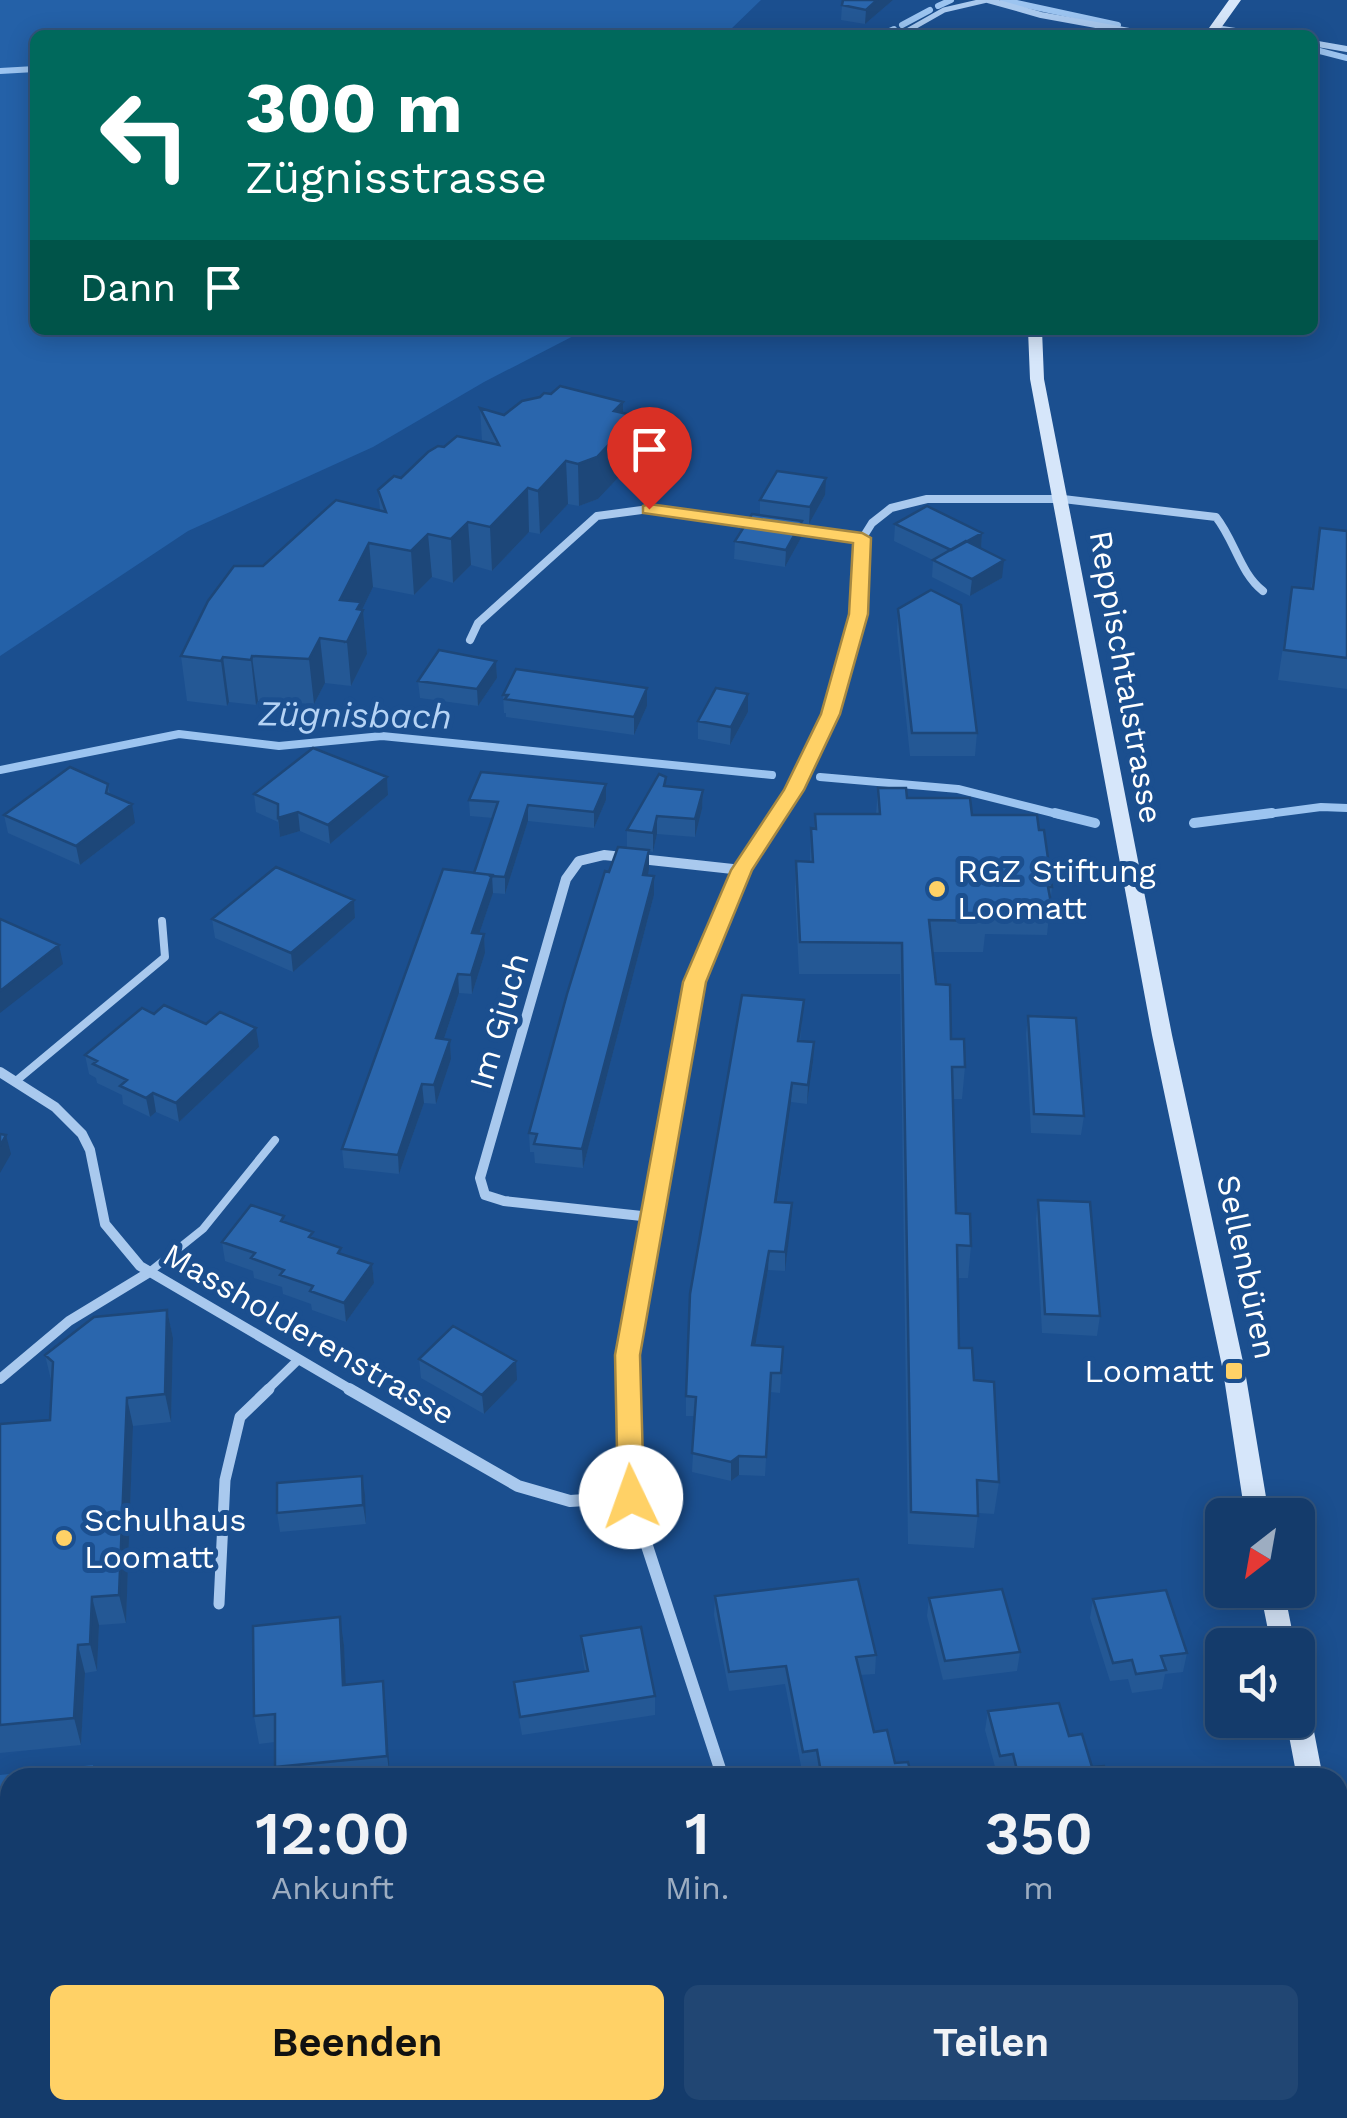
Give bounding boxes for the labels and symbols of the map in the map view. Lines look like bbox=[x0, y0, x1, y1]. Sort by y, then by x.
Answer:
pin bbox=[607, 407, 692, 510]
street label: Reppischtalstrasse bbox=[1082, 528, 1170, 826]
water label: Zügnisbach bbox=[257, 692, 452, 738]
place label: RGZ Stiftung Loomatt bbox=[957, 852, 1157, 927]
marker: RGZ Stiftung Loomatt bbox=[926, 878, 948, 900]
street label: Im Gjuch bbox=[461, 949, 537, 1093]
street label: Sellenbüren bbox=[1209, 1171, 1285, 1363]
street label: Massholderenstrasse bbox=[156, 1235, 462, 1433]
place label: Loomatt bbox=[1084, 1352, 1214, 1390]
marker: Loomatt bbox=[1223, 1360, 1245, 1382]
position arrow bbox=[579, 1445, 683, 1549]
north arrow bbox=[1205, 1498, 1315, 1608]
place label: Schulhaus Loomatt bbox=[84, 1501, 246, 1576]
marker: Schulhaus Loomatt bbox=[53, 1527, 75, 1549]

